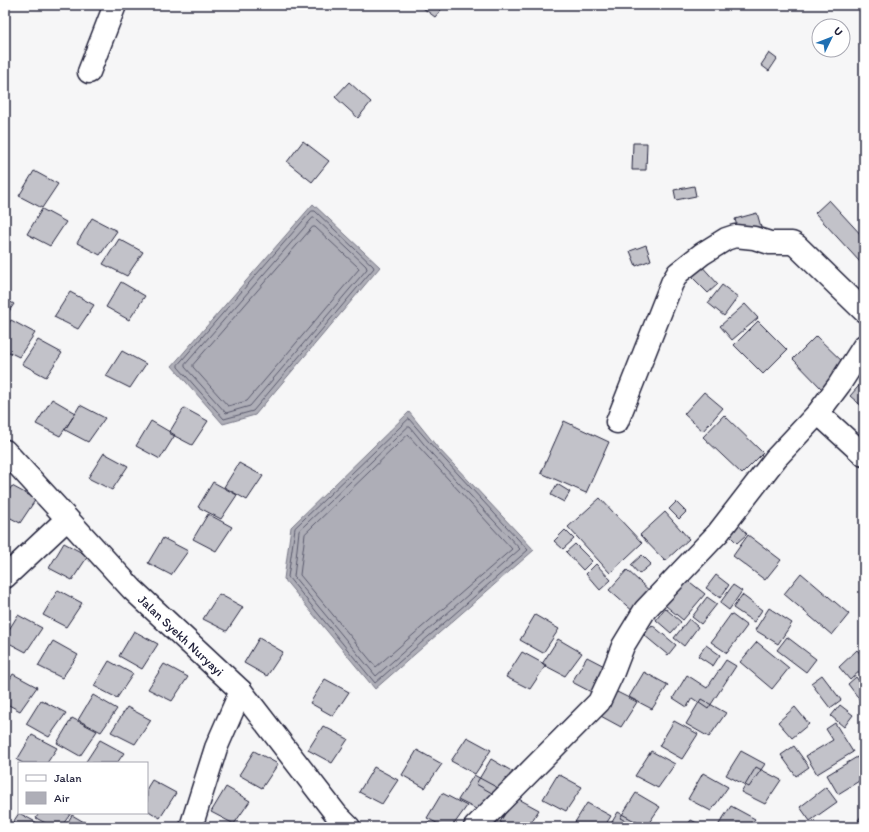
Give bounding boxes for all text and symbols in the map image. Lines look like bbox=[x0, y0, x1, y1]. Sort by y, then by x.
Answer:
north arrow bbox=[811, 18, 851, 58]
text: U bbox=[831, 24, 845, 39]
street label: Jalan Syekh Nuryayi bbox=[135, 592, 227, 679]
legend bbox=[18, 762, 148, 814]
text: Jalan bbox=[54, 771, 82, 785]
text: Air bbox=[54, 791, 70, 805]

